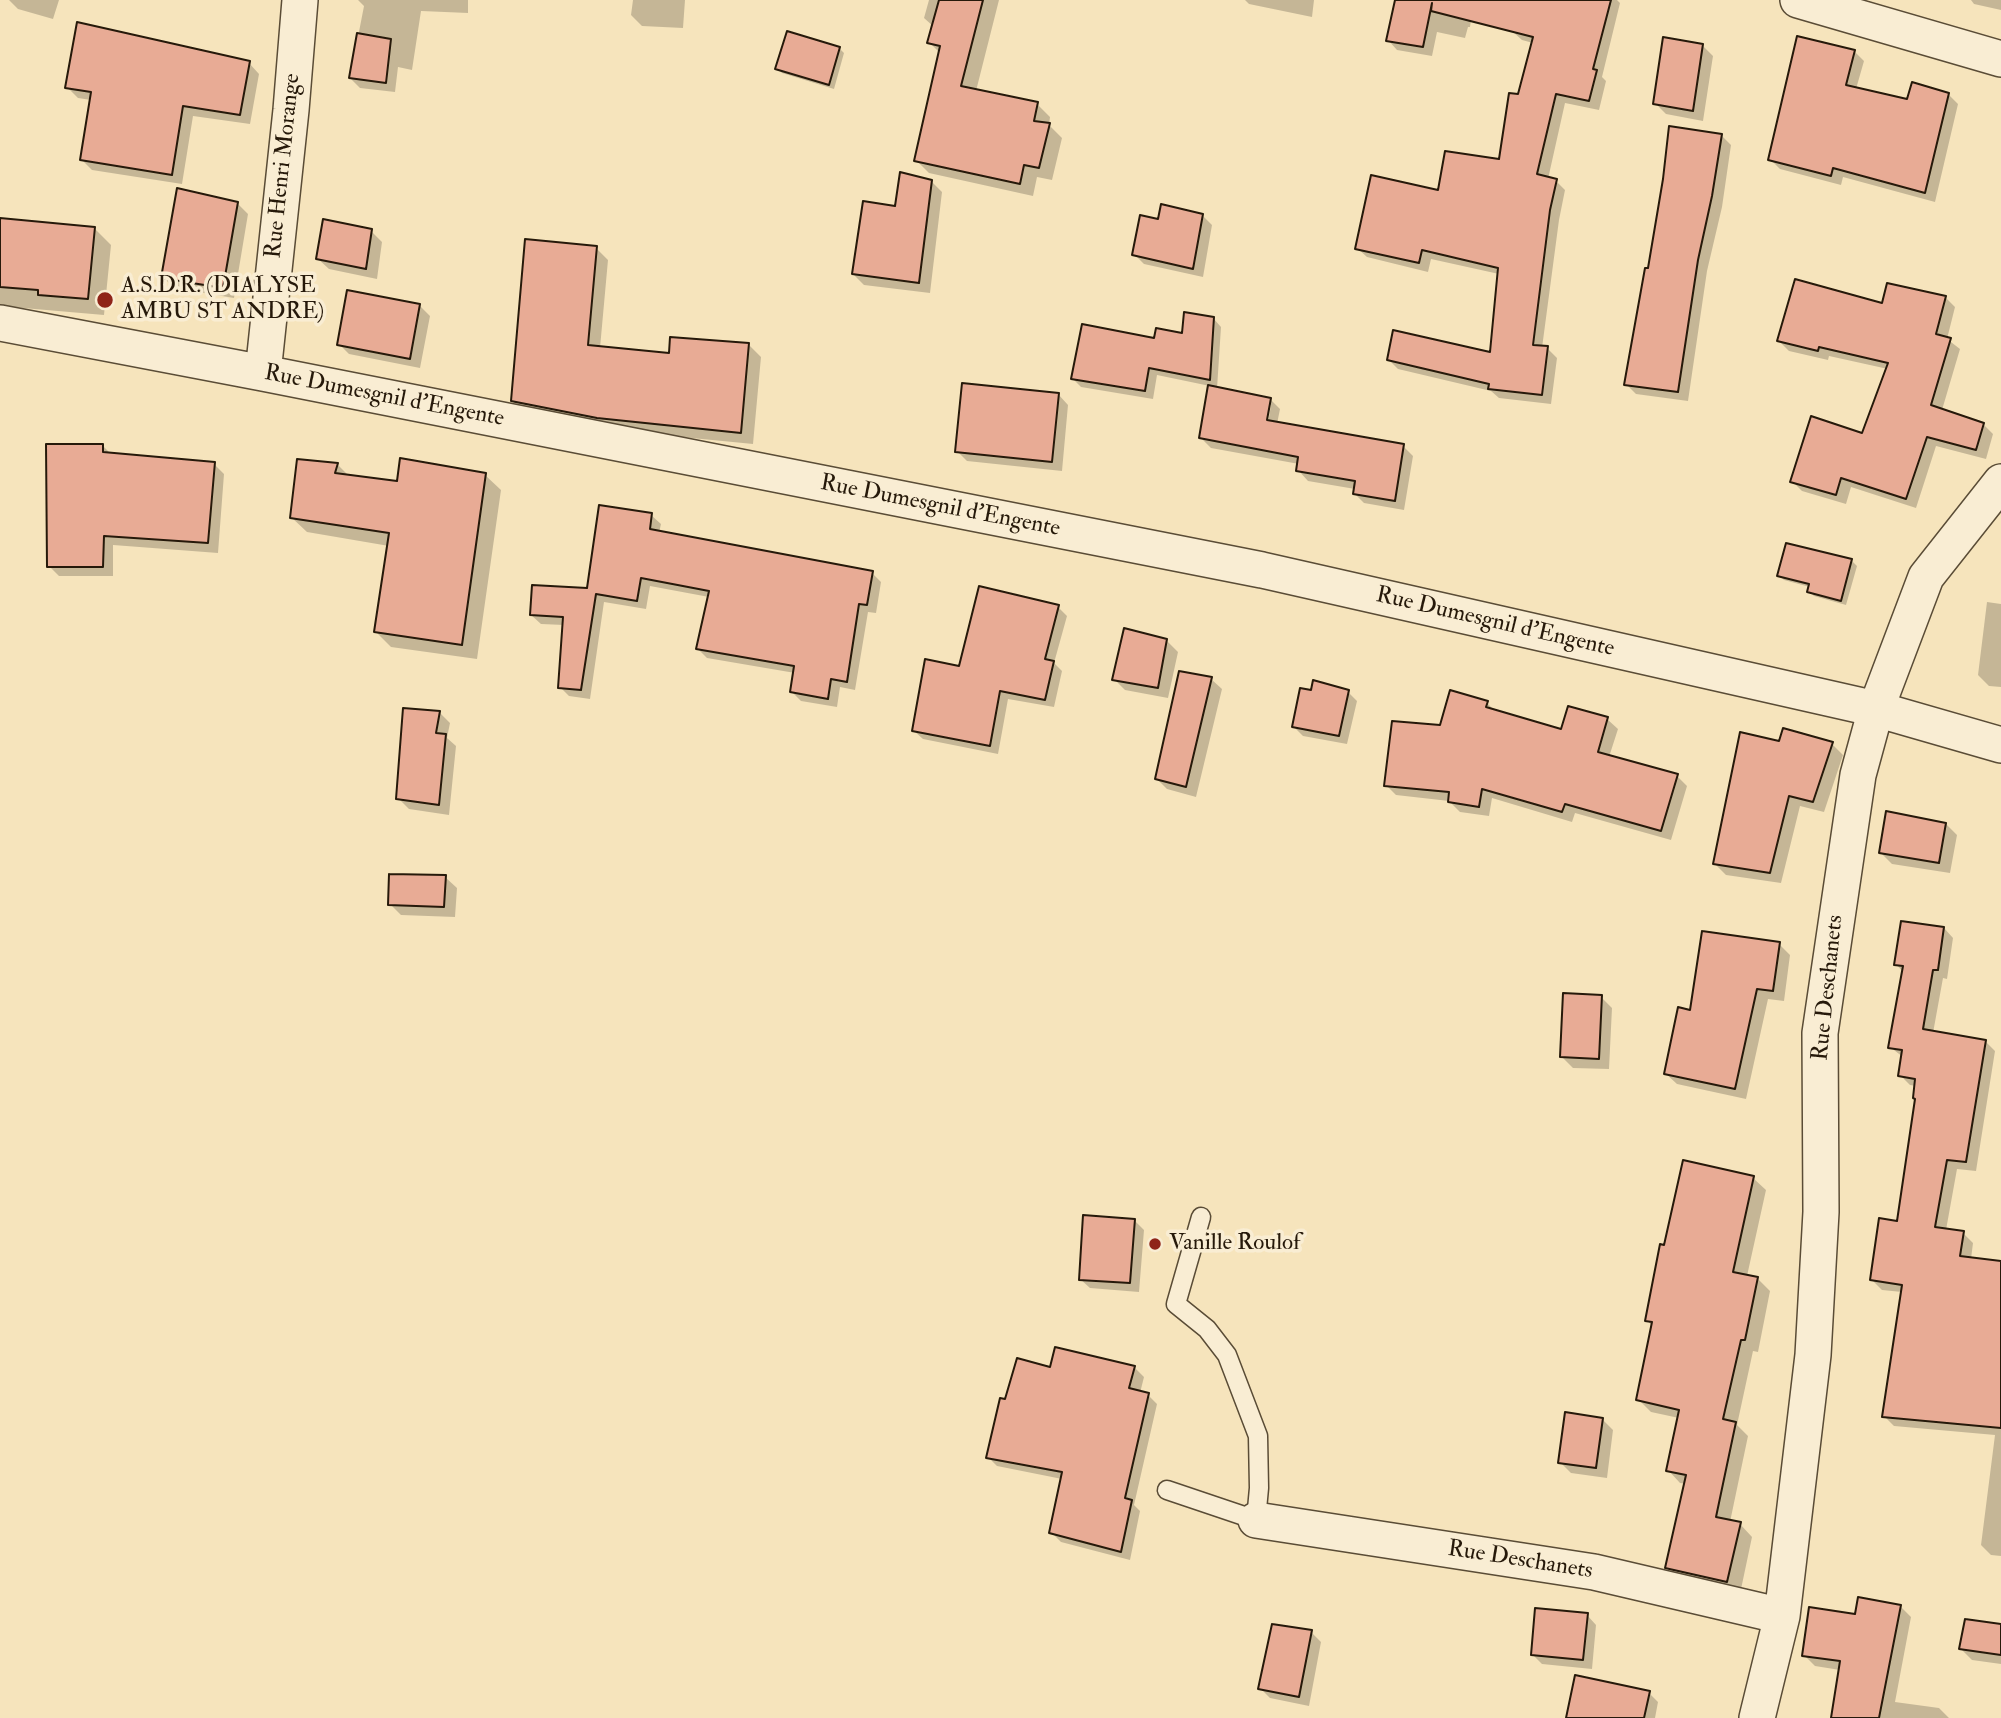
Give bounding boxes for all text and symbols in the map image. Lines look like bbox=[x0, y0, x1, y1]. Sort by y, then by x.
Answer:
street label: Rue Henri Morange bbox=[261, 72, 307, 260]
place label: A.S.D.R. (DIALYSE AMBU ST ANDRE) bbox=[121, 273, 324, 327]
marker: A.S.D.R. (DIALYSE AMBU ST ANDRE) bbox=[95, 290, 115, 310]
street label: Rue Dumesgnil d'Engente bbox=[262, 360, 506, 434]
street label: Rue Dumesgnil d'Engente bbox=[818, 470, 1062, 544]
street label: Rue Dumesgnil d'Engente bbox=[1373, 582, 1617, 664]
street label: Rue Deschanets bbox=[1808, 914, 1850, 1062]
place label: Vanille Roulof bbox=[1169, 1230, 1300, 1258]
marker: Vanille Roulof bbox=[1147, 1236, 1163, 1252]
street label: Rue Deschanets bbox=[1446, 1536, 1594, 1586]

